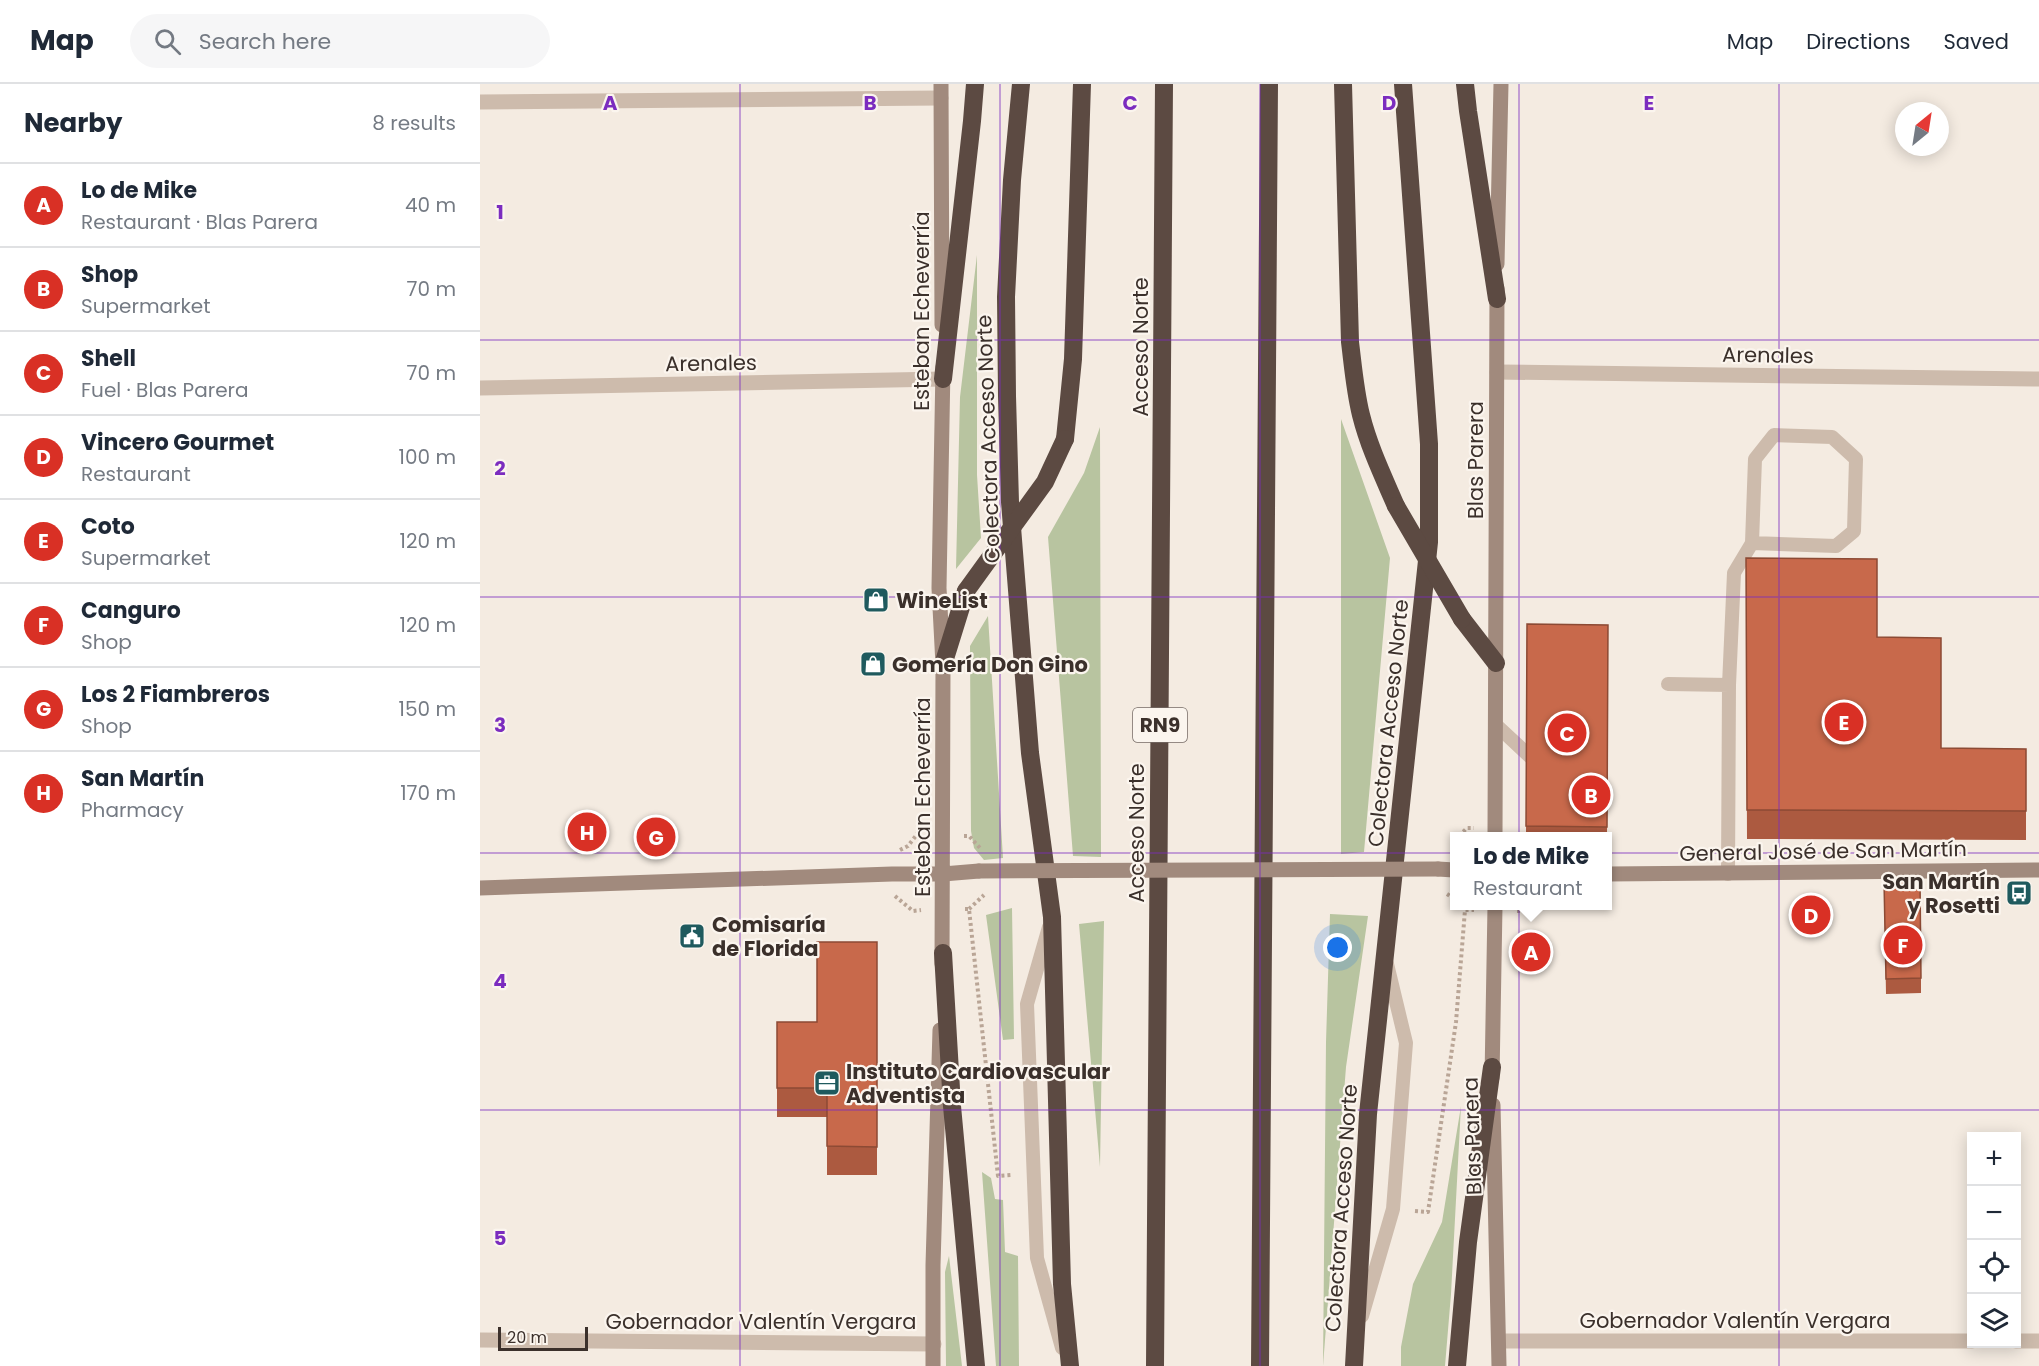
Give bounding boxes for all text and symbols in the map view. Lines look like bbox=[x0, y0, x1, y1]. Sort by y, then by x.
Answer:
search box bbox=[130, 14, 550, 68]
text: Map bbox=[30, 21, 94, 60]
icon: search bbox=[151, 25, 184, 58]
text: Search here bbox=[199, 26, 331, 57]
text: Map bbox=[1727, 27, 1773, 56]
text: Directions bbox=[1806, 27, 1910, 56]
text: Saved bbox=[1943, 27, 2009, 56]
text: A bbox=[603, 89, 618, 117]
text: B bbox=[863, 89, 877, 117]
text: C bbox=[1122, 89, 1138, 117]
text: D bbox=[1382, 89, 1396, 117]
text: E bbox=[1644, 89, 1654, 117]
north arrow bbox=[1895, 102, 1949, 156]
text: Nearby bbox=[24, 105, 122, 141]
text: 8 results bbox=[372, 109, 456, 137]
text: Lo de Mike bbox=[81, 175, 197, 206]
text: A bbox=[36, 191, 51, 219]
text: 40 m bbox=[405, 191, 456, 219]
text: 1 bbox=[496, 198, 504, 226]
text: Restaurant · Blas Parera bbox=[81, 208, 318, 236]
street label: Esteban Echeverría bbox=[907, 211, 936, 411]
text: Shop bbox=[81, 259, 138, 290]
text: B bbox=[37, 275, 50, 303]
text: 70 m bbox=[407, 275, 456, 303]
street label: Acceso Norte bbox=[1126, 277, 1155, 417]
text: Supermarket bbox=[81, 292, 210, 320]
street label: Colectora Acceso Norte bbox=[969, 314, 1007, 564]
street label: Arenales bbox=[1722, 340, 1814, 370]
text: Shell bbox=[81, 343, 136, 374]
street label: Arenales bbox=[665, 348, 757, 378]
text: C bbox=[36, 359, 51, 387]
text: 70 m bbox=[407, 359, 456, 387]
text: Fuel · Blas Parera bbox=[81, 376, 249, 404]
street label: Blas Parera bbox=[1461, 401, 1490, 519]
text: Vincero Gourmet bbox=[81, 427, 274, 458]
text: D bbox=[36, 443, 51, 471]
text: 100 m bbox=[399, 443, 456, 471]
text: 2 bbox=[494, 454, 506, 482]
text: Restaurant bbox=[81, 460, 191, 488]
text: Coto bbox=[81, 511, 135, 542]
text: E bbox=[38, 527, 49, 555]
text: 120 m bbox=[400, 527, 456, 555]
text: Supermarket bbox=[81, 544, 210, 572]
shop icon: WineList bbox=[861, 585, 891, 615]
place label: WineList bbox=[896, 586, 988, 615]
text: Canguro bbox=[81, 595, 181, 626]
street label: Colectora Acceso Norte bbox=[1361, 598, 1415, 848]
text: F bbox=[38, 611, 49, 639]
text: 120 m bbox=[400, 611, 456, 639]
text: Shop bbox=[81, 628, 132, 656]
shop icon: Gomería Don Gino bbox=[858, 649, 888, 679]
place label: Gomería Don Gino bbox=[892, 650, 1088, 679]
text: Los 2 Fiambreros bbox=[81, 679, 270, 710]
text: G bbox=[36, 695, 51, 723]
text: 150 m bbox=[399, 695, 456, 723]
street label: Esteban Echeverría bbox=[908, 697, 937, 897]
pin: E bbox=[1824, 700, 1864, 744]
road number: RN9 bbox=[1133, 708, 1187, 742]
pin: C bbox=[1548, 710, 1586, 756]
text: 3 bbox=[494, 711, 506, 739]
text: Shop bbox=[81, 712, 132, 740]
text: San Martín bbox=[81, 763, 204, 794]
street label: Acceso Norte bbox=[1122, 763, 1151, 903]
pin: B bbox=[1572, 772, 1610, 818]
text: H bbox=[36, 779, 51, 807]
text: 170 m bbox=[400, 779, 456, 807]
text: Pharmacy bbox=[81, 796, 184, 824]
pin: H bbox=[568, 810, 606, 855]
pin: G bbox=[636, 814, 675, 860]
popup bbox=[1450, 832, 1612, 910]
street label: General José de San Martín bbox=[1679, 834, 1967, 868]
text: Lo de Mike bbox=[1473, 841, 1589, 872]
place label: San Martín y Rosetti bbox=[1882, 867, 2000, 920]
text: Restaurant bbox=[1473, 874, 1583, 902]
bus stop icon: San Martín y Rosetti bbox=[2004, 878, 2034, 908]
pin: D bbox=[1792, 892, 1830, 938]
place label: Comisaría de Florida bbox=[712, 910, 826, 963]
public building icon: Comisaría de Florida bbox=[677, 921, 707, 951]
pin: F bbox=[1884, 922, 1922, 968]
pin: A bbox=[1512, 930, 1550, 974]
your location bbox=[1323, 933, 1352, 962]
text: 4 bbox=[493, 967, 507, 995]
place label: Instituto Cardiovascular Adventista bbox=[846, 1057, 1110, 1110]
office icon: Instituto Cardiovascular Adventista bbox=[812, 1068, 842, 1098]
street label: Blas Parera bbox=[1455, 1077, 1489, 1195]
street label: Colectora Acceso Norte bbox=[1318, 1083, 1364, 1333]
map controls bbox=[1967, 1132, 2021, 1348]
button: + bbox=[1967, 1132, 2021, 1186]
button: − bbox=[1967, 1186, 2021, 1240]
text: 5 bbox=[494, 1224, 507, 1252]
button: locate bbox=[1967, 1240, 2021, 1294]
button: layers bbox=[1967, 1294, 2021, 1348]
street label: Gobernador Valentín Vergara bbox=[1580, 1306, 1890, 1335]
street label: Gobernador Valentín Vergara bbox=[606, 1307, 916, 1336]
scale bar bbox=[498, 1324, 588, 1352]
text: 20 m bbox=[507, 1326, 547, 1349]

